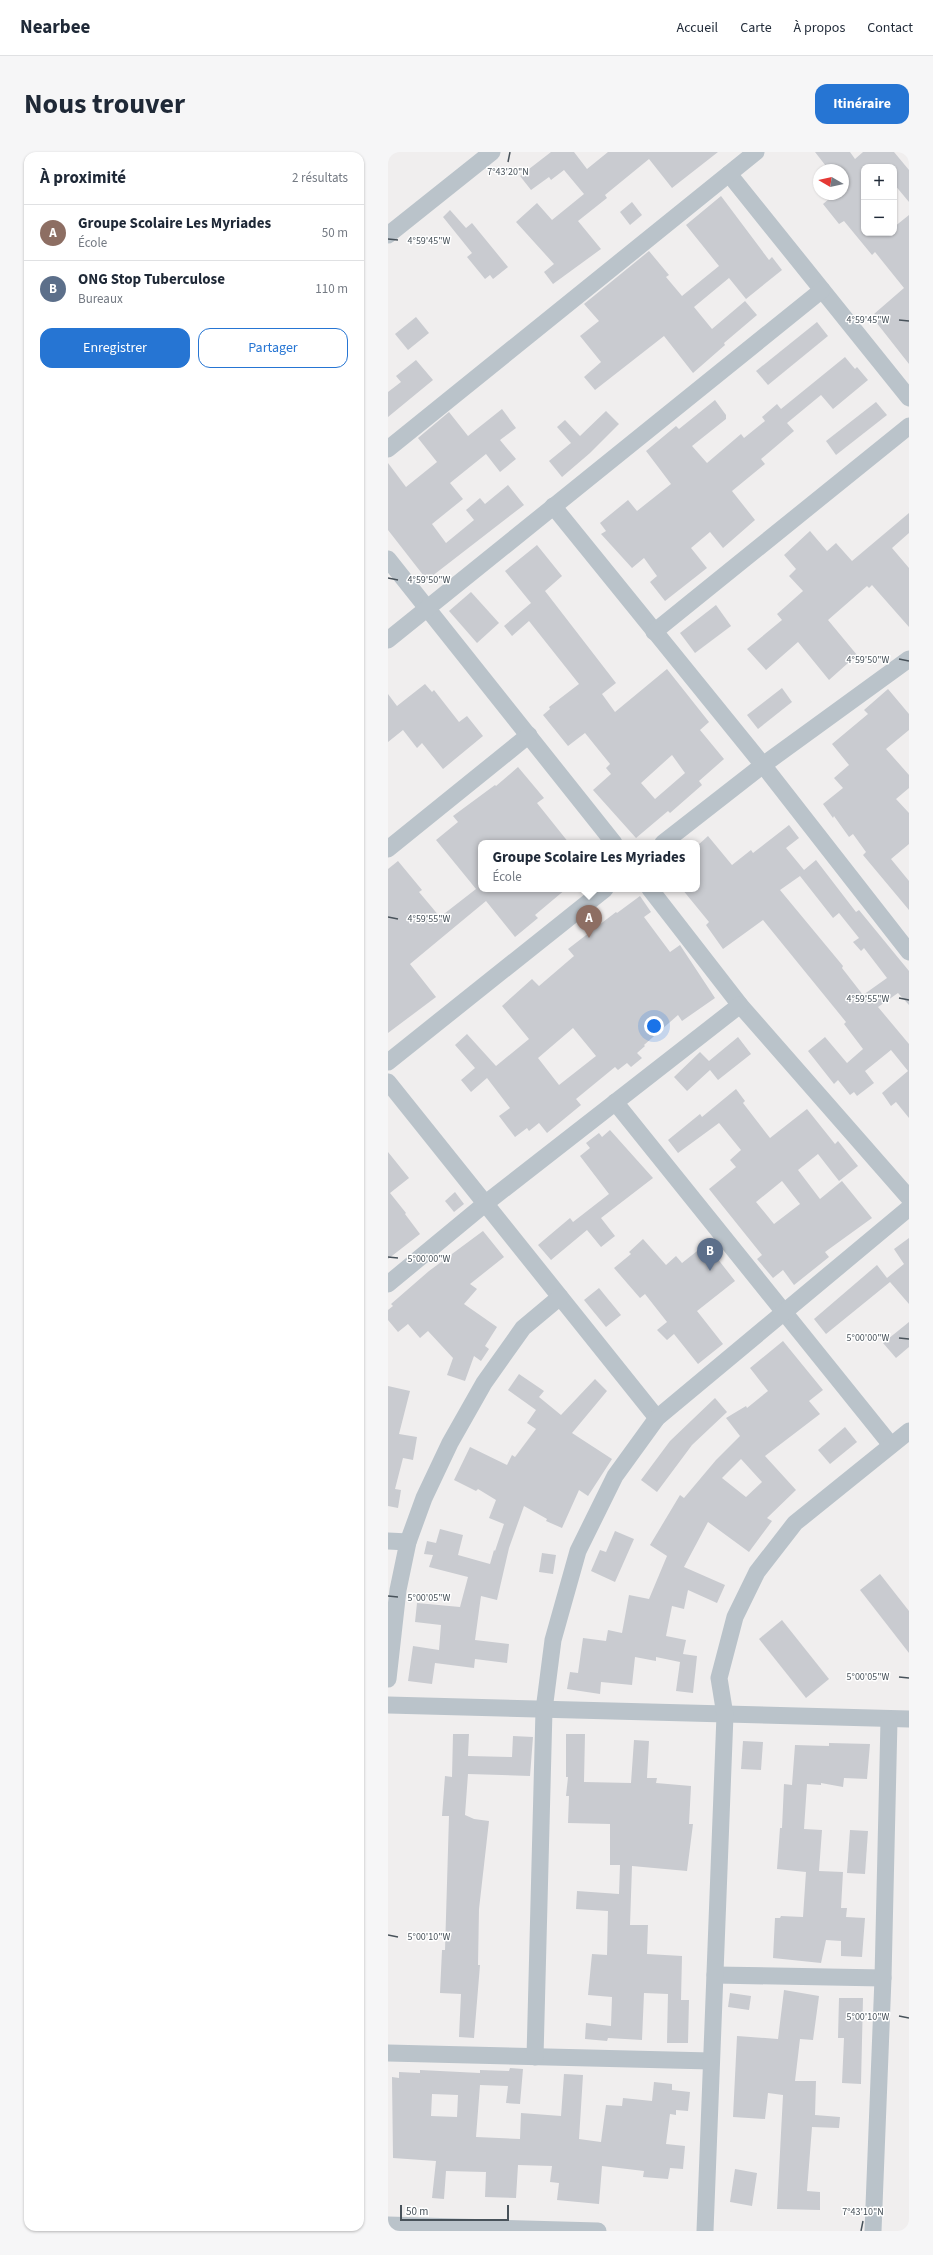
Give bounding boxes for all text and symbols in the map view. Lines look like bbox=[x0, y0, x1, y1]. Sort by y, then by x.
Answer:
text: Nearbee bbox=[20, 14, 90, 41]
text: Accueil bbox=[677, 18, 718, 38]
text: Carte bbox=[740, 18, 772, 38]
text: À propos bbox=[794, 18, 845, 38]
text: Contact bbox=[867, 18, 913, 38]
text: Nous trouver bbox=[24, 84, 185, 124]
button: Itinéraire bbox=[815, 84, 909, 124]
north arrow bbox=[813, 164, 849, 200]
map controls bbox=[861, 164, 897, 236]
button: + bbox=[861, 164, 897, 200]
text: 7°43'20"N bbox=[487, 165, 529, 179]
text: À proximité bbox=[40, 166, 126, 190]
text: 2 résultats bbox=[292, 169, 348, 187]
button: − bbox=[861, 200, 897, 236]
text: Groupe Scolaire Les Myriades bbox=[78, 213, 271, 234]
text: A bbox=[49, 224, 57, 242]
text: 50 m bbox=[322, 224, 348, 242]
text: École bbox=[78, 234, 107, 252]
text: 4°59'45"W bbox=[408, 234, 451, 248]
text: ONG Stop Tuberculose bbox=[78, 269, 225, 290]
text: B bbox=[49, 280, 57, 298]
text: 110 m bbox=[315, 280, 348, 298]
text: Bureaux bbox=[78, 290, 123, 308]
text: 4°59'45"W bbox=[847, 313, 890, 327]
button: Enregistrer bbox=[40, 328, 190, 368]
button: Partager bbox=[198, 328, 348, 368]
text: 4°59'50"W bbox=[408, 573, 451, 587]
text: 4°59'50"W bbox=[847, 653, 890, 667]
popup bbox=[478, 840, 700, 892]
text: Groupe Scolaire Les Myriades bbox=[492, 847, 686, 868]
text: École bbox=[492, 868, 522, 886]
pin: A bbox=[576, 905, 602, 938]
text: 4°59'55"W bbox=[408, 912, 451, 926]
text: 4°59'55"W bbox=[847, 992, 890, 1006]
your location bbox=[644, 1016, 664, 1036]
pin: B bbox=[697, 1238, 723, 1271]
text: 5°00'00"W bbox=[408, 1252, 451, 1266]
text: 5°00'00"W bbox=[847, 1331, 890, 1345]
text: 5°00'05"W bbox=[408, 1591, 451, 1605]
text: 5°00'05"W bbox=[847, 1670, 890, 1684]
text: 5°00'10"W bbox=[408, 1930, 451, 1944]
text: 5°00'10"W bbox=[847, 2010, 890, 2024]
scale bar bbox=[400, 2203, 509, 2222]
text: 50 m bbox=[406, 2204, 428, 2219]
text: 7°43'10"N bbox=[842, 2205, 884, 2219]

